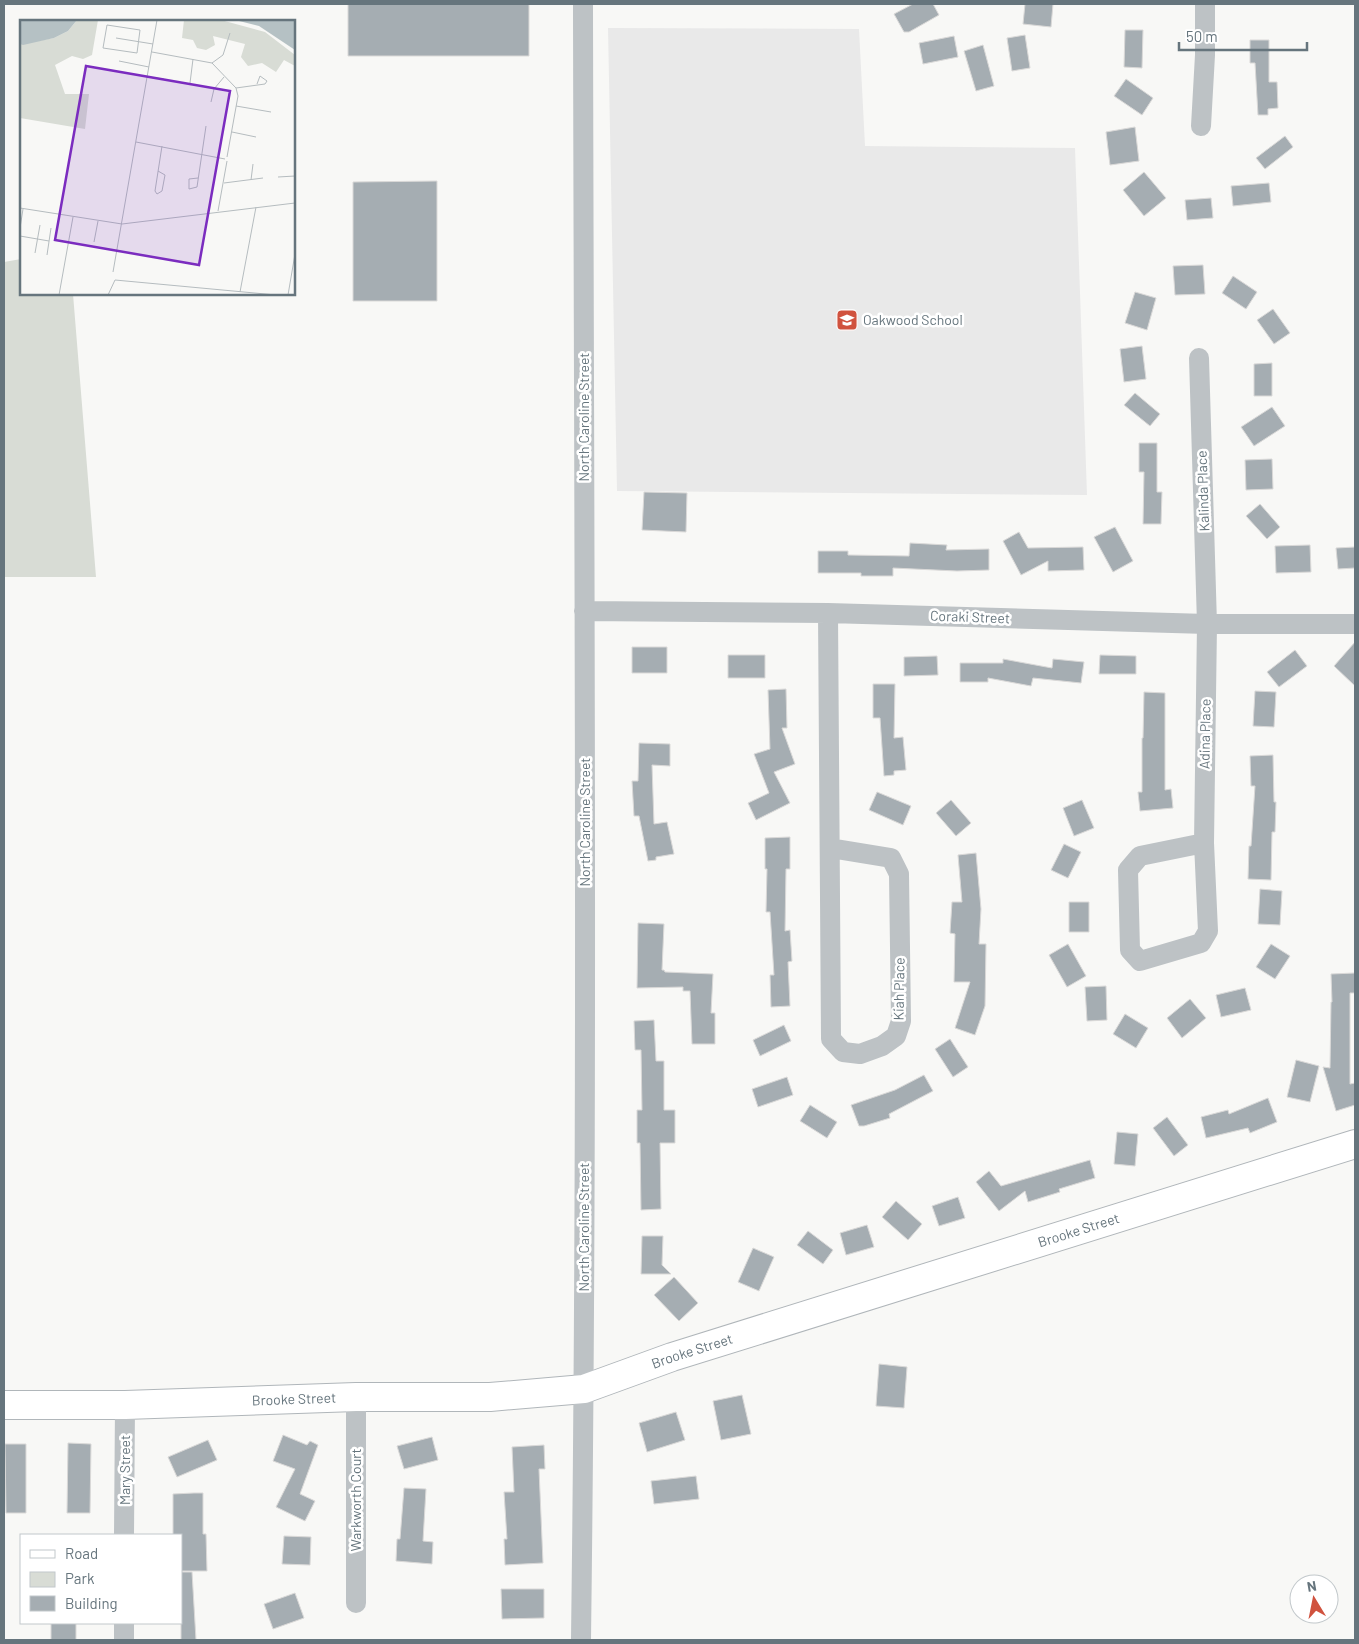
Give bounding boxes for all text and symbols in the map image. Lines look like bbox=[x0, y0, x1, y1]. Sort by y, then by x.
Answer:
inset map bbox=[20, 20, 295, 295]
scale bar bbox=[1179, 20, 1306, 52]
text: 50 m bbox=[1186, 27, 1218, 45]
school or university icon: Oakwood School bbox=[835, 308, 859, 332]
place label: Oakwood School bbox=[863, 311, 963, 328]
street label: North Caroline Street bbox=[575, 353, 592, 481]
street label: Kalinda Place bbox=[1193, 450, 1212, 532]
street label: Coraki Street bbox=[930, 607, 1010, 626]
street label: Adina Place bbox=[1195, 699, 1214, 769]
street label: North Caroline Street bbox=[576, 758, 593, 886]
street label: Kiah Place bbox=[889, 957, 908, 1021]
street label: North Caroline Street bbox=[575, 1163, 592, 1291]
street label: Brooke Street bbox=[1036, 1209, 1121, 1250]
street label: Brooke Street bbox=[649, 1330, 735, 1372]
street label: Brooke Street bbox=[251, 1389, 336, 1409]
street label: Mary Street bbox=[116, 1435, 133, 1505]
street label: Warkworth Court bbox=[347, 1448, 364, 1552]
legend bbox=[20, 1534, 182, 1624]
text: Road bbox=[65, 1544, 98, 1562]
text: Park bbox=[65, 1569, 95, 1587]
north arrow bbox=[1289, 1574, 1339, 1624]
text: N bbox=[1306, 1577, 1318, 1595]
text: Building bbox=[65, 1594, 118, 1612]

